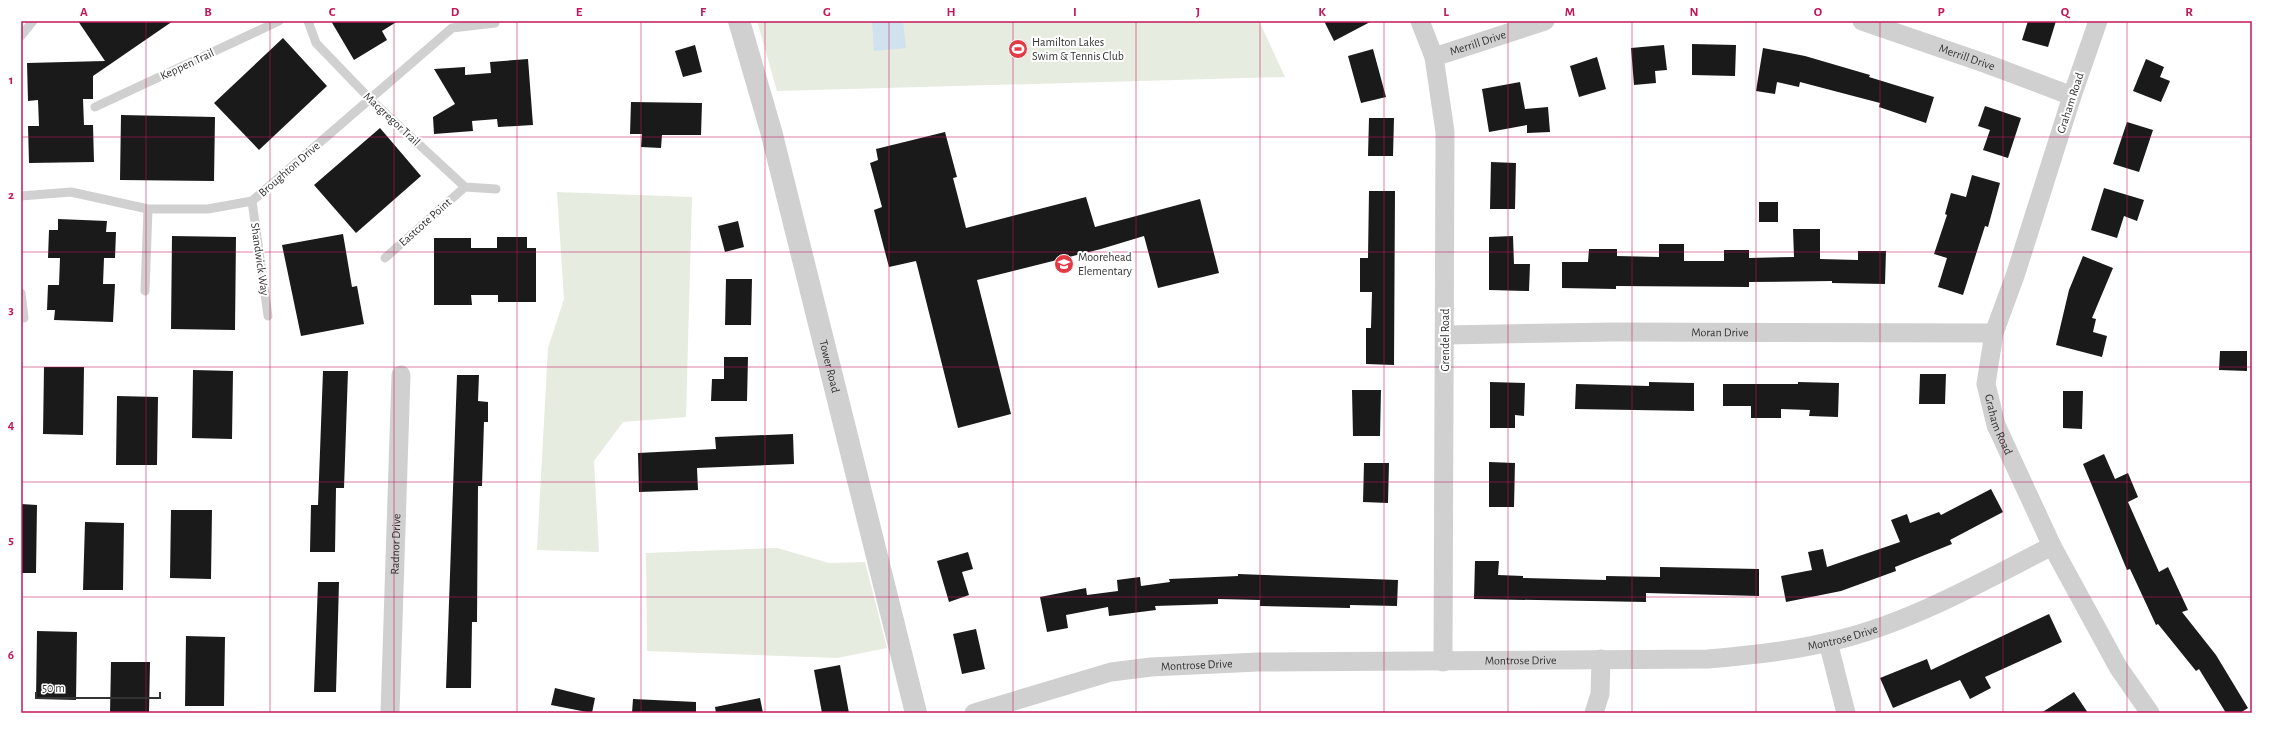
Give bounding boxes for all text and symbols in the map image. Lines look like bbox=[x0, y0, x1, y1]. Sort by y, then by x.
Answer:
text: A bbox=[80, 6, 88, 19]
text: B bbox=[204, 6, 212, 19]
text: C bbox=[329, 6, 336, 19]
text: D bbox=[451, 6, 460, 19]
text: E bbox=[576, 6, 583, 19]
text: F bbox=[700, 6, 707, 19]
text: G bbox=[823, 6, 831, 19]
text: H bbox=[946, 6, 956, 19]
text: I bbox=[1073, 6, 1077, 19]
text: J bbox=[1196, 6, 1200, 19]
text: K bbox=[1318, 6, 1326, 19]
text: L bbox=[1443, 6, 1449, 19]
text: M bbox=[1565, 6, 1575, 19]
text: N bbox=[1689, 6, 1699, 19]
text: O bbox=[1814, 6, 1823, 19]
text: P bbox=[1937, 6, 1945, 19]
text: Q bbox=[2061, 6, 2071, 19]
text: R bbox=[2185, 6, 2193, 19]
street label: Merrill Drive bbox=[1448, 28, 1507, 58]
place label: Hamilton Lakes Swim & Tennis Club bbox=[1032, 36, 1124, 62]
sports icon: Hamilton Lakes Swim & Tennis Club bbox=[1007, 38, 1029, 60]
street label: Merrill Drive bbox=[1937, 42, 1997, 72]
street label: Keppen Trail bbox=[158, 46, 216, 82]
street label: Graham Road bbox=[2055, 71, 2085, 135]
text: 1 bbox=[9, 74, 13, 87]
street label: Macgregor Trail bbox=[361, 90, 423, 148]
street label: Broughton Drive bbox=[256, 139, 322, 199]
text: 2 bbox=[8, 189, 14, 202]
street label: Eastcote Point bbox=[397, 196, 453, 248]
street label: Shandwick Way bbox=[248, 222, 271, 296]
place label: Moorehead Elementary bbox=[1078, 251, 1132, 278]
school or university icon: Moorehead Elementary bbox=[1053, 253, 1075, 275]
text: 3 bbox=[8, 304, 14, 317]
street label: Grendel Road bbox=[1439, 308, 1451, 372]
street label: Moran Drive bbox=[1691, 326, 1749, 338]
street label: Tower Road bbox=[817, 339, 842, 394]
street label: Graham Road bbox=[1983, 393, 2015, 457]
text: 4 bbox=[8, 419, 15, 432]
street label: Radnor Drive bbox=[389, 513, 402, 575]
text: 5 bbox=[8, 534, 14, 547]
street label: Montrose Drive bbox=[1807, 622, 1879, 652]
text: 6 bbox=[8, 649, 14, 662]
street label: Montrose Drive bbox=[1485, 654, 1557, 666]
street label: Montrose Drive bbox=[1160, 657, 1233, 673]
scale bar bbox=[36, 674, 160, 700]
text: 50 m bbox=[42, 682, 65, 694]

